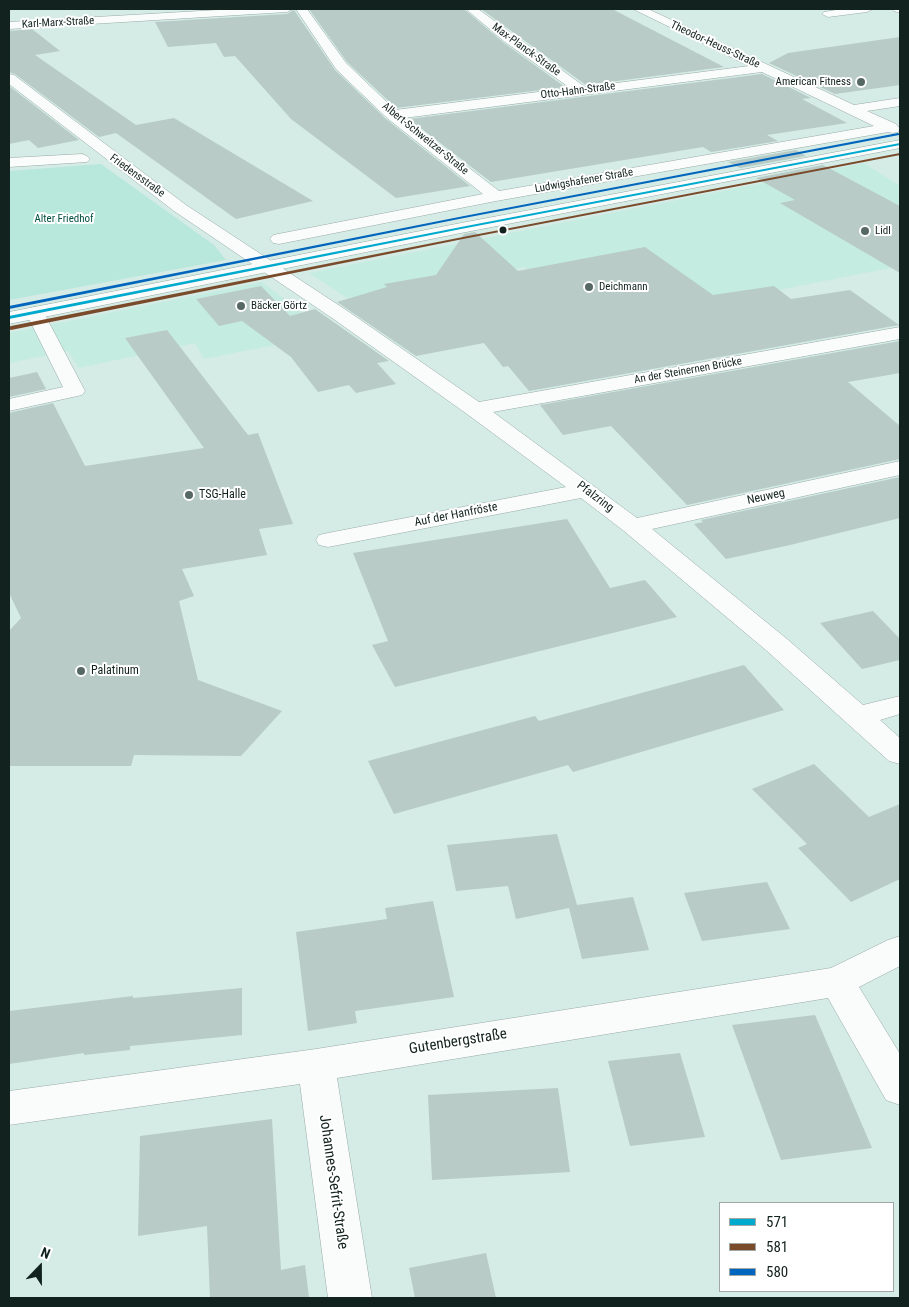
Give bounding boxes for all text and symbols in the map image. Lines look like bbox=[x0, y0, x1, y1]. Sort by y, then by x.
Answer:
street label: Karl-Marx-Straße bbox=[21, 15, 95, 31]
street label: Theodor-Heuss-Straße bbox=[668, 19, 762, 71]
street label: Max-Planck-Straße bbox=[489, 21, 563, 79]
place label: American Fitness bbox=[776, 75, 851, 89]
marker: American Fitness bbox=[855, 76, 867, 88]
street label: Otto-Hahn-Straße bbox=[540, 80, 616, 102]
street label: Albert-Schweitzer-Straße bbox=[379, 100, 471, 178]
street label: Friedensstraße bbox=[107, 152, 167, 200]
street label: Ludwigshafener Straße bbox=[534, 166, 634, 196]
park label: Alter Friedhof bbox=[34, 212, 94, 226]
place label: Lidl bbox=[875, 224, 891, 238]
unlabelled marker bbox=[498, 225, 508, 235]
marker: Lidl bbox=[859, 225, 871, 237]
place label: Deichmann bbox=[599, 280, 648, 294]
marker: Deichmann bbox=[583, 281, 595, 293]
place label: Bäcker Görtz bbox=[251, 299, 307, 313]
marker: Bäcker Görtz bbox=[235, 300, 247, 312]
street label: An der Steinernen Brücke bbox=[633, 355, 743, 387]
street label: Pfalzring bbox=[574, 479, 616, 515]
street label: Neuweg bbox=[746, 486, 786, 508]
place label: TSG-Halle bbox=[199, 488, 246, 502]
marker: TSG-Halle bbox=[183, 489, 195, 501]
street label: Auf der Hanfröste bbox=[413, 500, 499, 530]
place label: Palatinum bbox=[91, 664, 139, 678]
marker: Palatinum bbox=[75, 665, 87, 677]
street label: Gutenbergstraße bbox=[408, 1025, 508, 1059]
street label: Johannes-Sefrit-Straße bbox=[315, 1114, 351, 1250]
legend bbox=[719, 1202, 894, 1292]
text: 571 bbox=[766, 1213, 788, 1231]
text: 581 bbox=[766, 1238, 788, 1256]
north arrow bbox=[15, 1242, 65, 1292]
text: N bbox=[39, 1244, 53, 1262]
text: 580 bbox=[766, 1263, 788, 1281]

